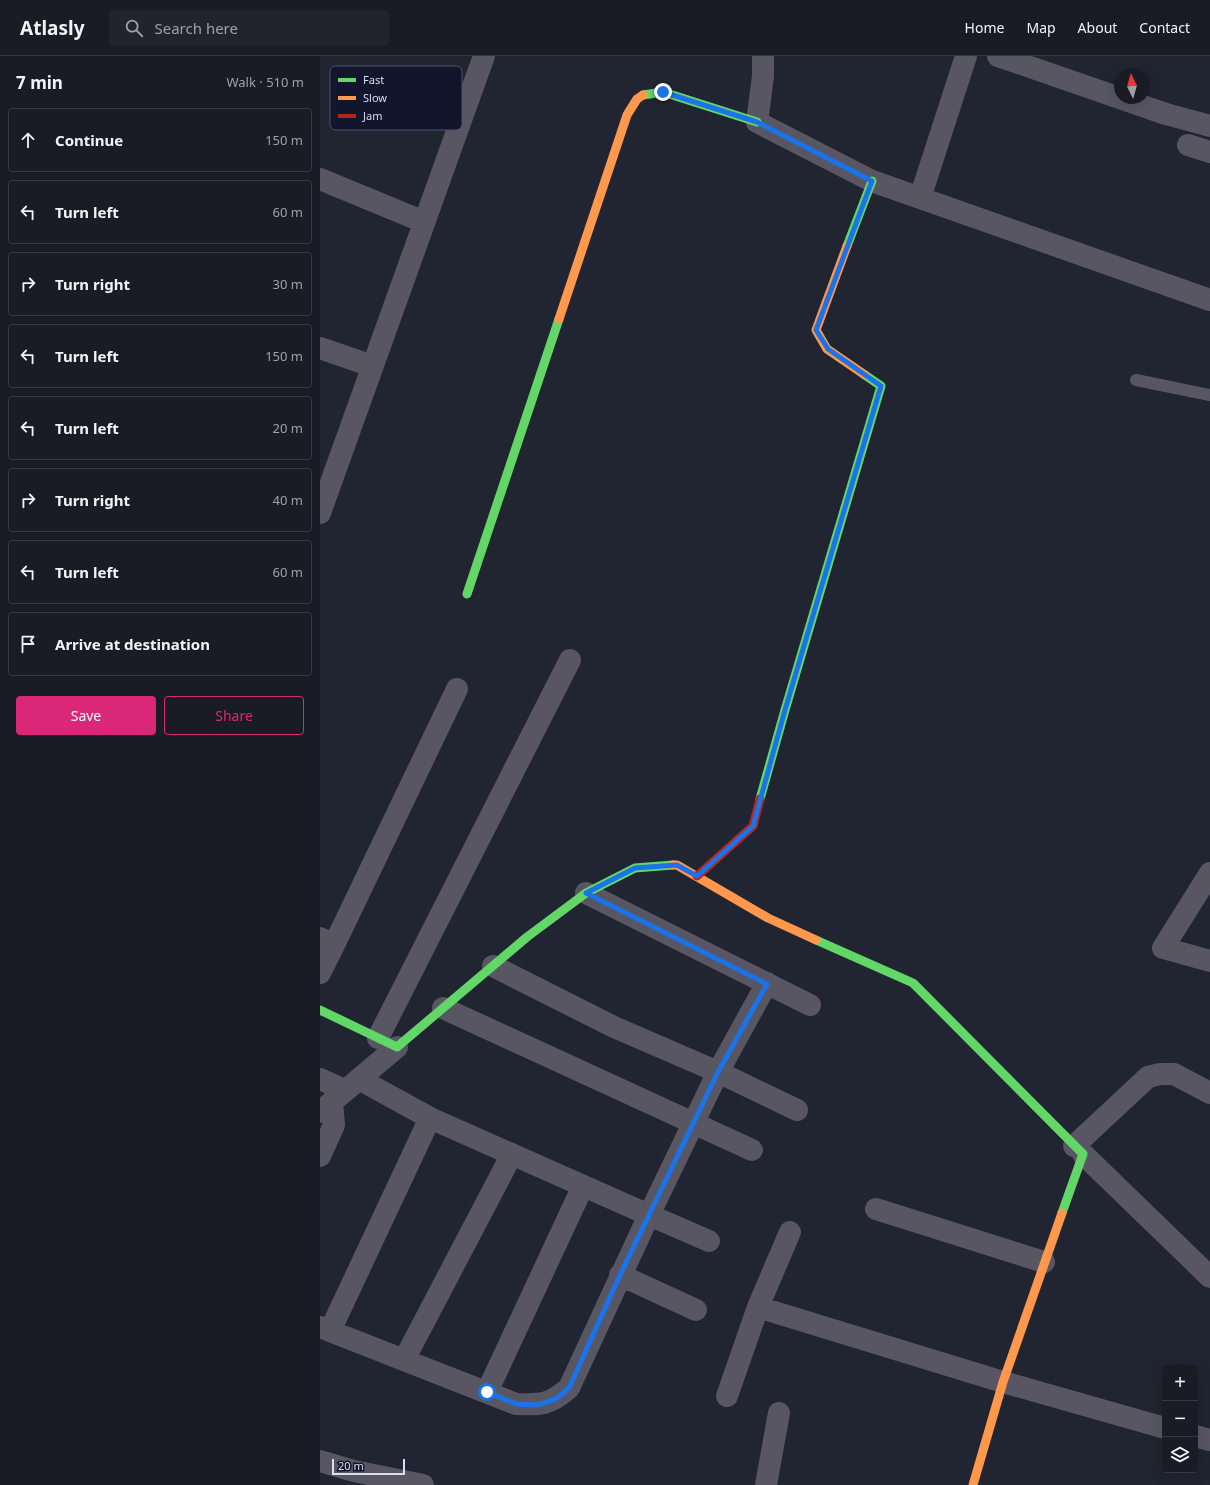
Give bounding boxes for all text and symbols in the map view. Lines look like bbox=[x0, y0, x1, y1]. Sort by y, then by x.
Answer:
search box bbox=[109, 10, 389, 46]
text: Atlasly bbox=[20, 15, 85, 41]
icon: search bbox=[123, 17, 145, 39]
text: Search here bbox=[155, 18, 238, 38]
text: Home bbox=[965, 18, 1004, 37]
text: Map bbox=[1026, 18, 1056, 37]
text: About bbox=[1078, 18, 1117, 37]
text: Contact bbox=[1139, 18, 1190, 37]
legend bbox=[330, 66, 462, 130]
north arrow bbox=[1114, 68, 1150, 104]
text: 7 min bbox=[16, 71, 63, 94]
text: Fast bbox=[363, 72, 384, 87]
text: Walk · 510 m bbox=[226, 73, 304, 91]
route end bbox=[654, 83, 672, 101]
text: Slow bbox=[363, 90, 387, 105]
text: Jam bbox=[362, 108, 382, 123]
icon: ahead bbox=[17, 129, 39, 151]
text: Continue bbox=[55, 130, 123, 150]
text: 150 m bbox=[265, 131, 303, 149]
icon: left bbox=[17, 201, 39, 223]
text: Turn left bbox=[55, 202, 119, 222]
text: 60 m bbox=[273, 203, 303, 221]
icon: right bbox=[17, 273, 39, 295]
text: Turn right bbox=[55, 274, 130, 294]
text: 30 m bbox=[273, 275, 303, 293]
icon: left bbox=[17, 345, 39, 367]
text: Turn left bbox=[55, 346, 119, 366]
text: 150 m bbox=[265, 347, 303, 365]
icon: left bbox=[17, 417, 39, 439]
text: Turn left bbox=[55, 418, 119, 438]
text: 20 m bbox=[273, 419, 303, 437]
icon: right bbox=[17, 489, 39, 511]
text: Turn right bbox=[55, 490, 130, 510]
text: 40 m bbox=[273, 491, 303, 509]
icon: left bbox=[17, 561, 39, 583]
text: Turn left bbox=[55, 562, 119, 582]
text: 60 m bbox=[273, 563, 303, 581]
icon: arrive bbox=[17, 633, 39, 655]
text: Arrive at destination bbox=[55, 634, 210, 654]
button: Save bbox=[16, 696, 156, 735]
button: Share bbox=[164, 696, 304, 735]
map controls bbox=[1162, 1365, 1198, 1473]
button: + bbox=[1162, 1365, 1198, 1401]
route start bbox=[478, 1383, 496, 1401]
button: − bbox=[1162, 1401, 1198, 1437]
button: layers bbox=[1162, 1437, 1198, 1473]
scale bar bbox=[332, 1457, 405, 1476]
text: 20 m bbox=[338, 1458, 364, 1473]

